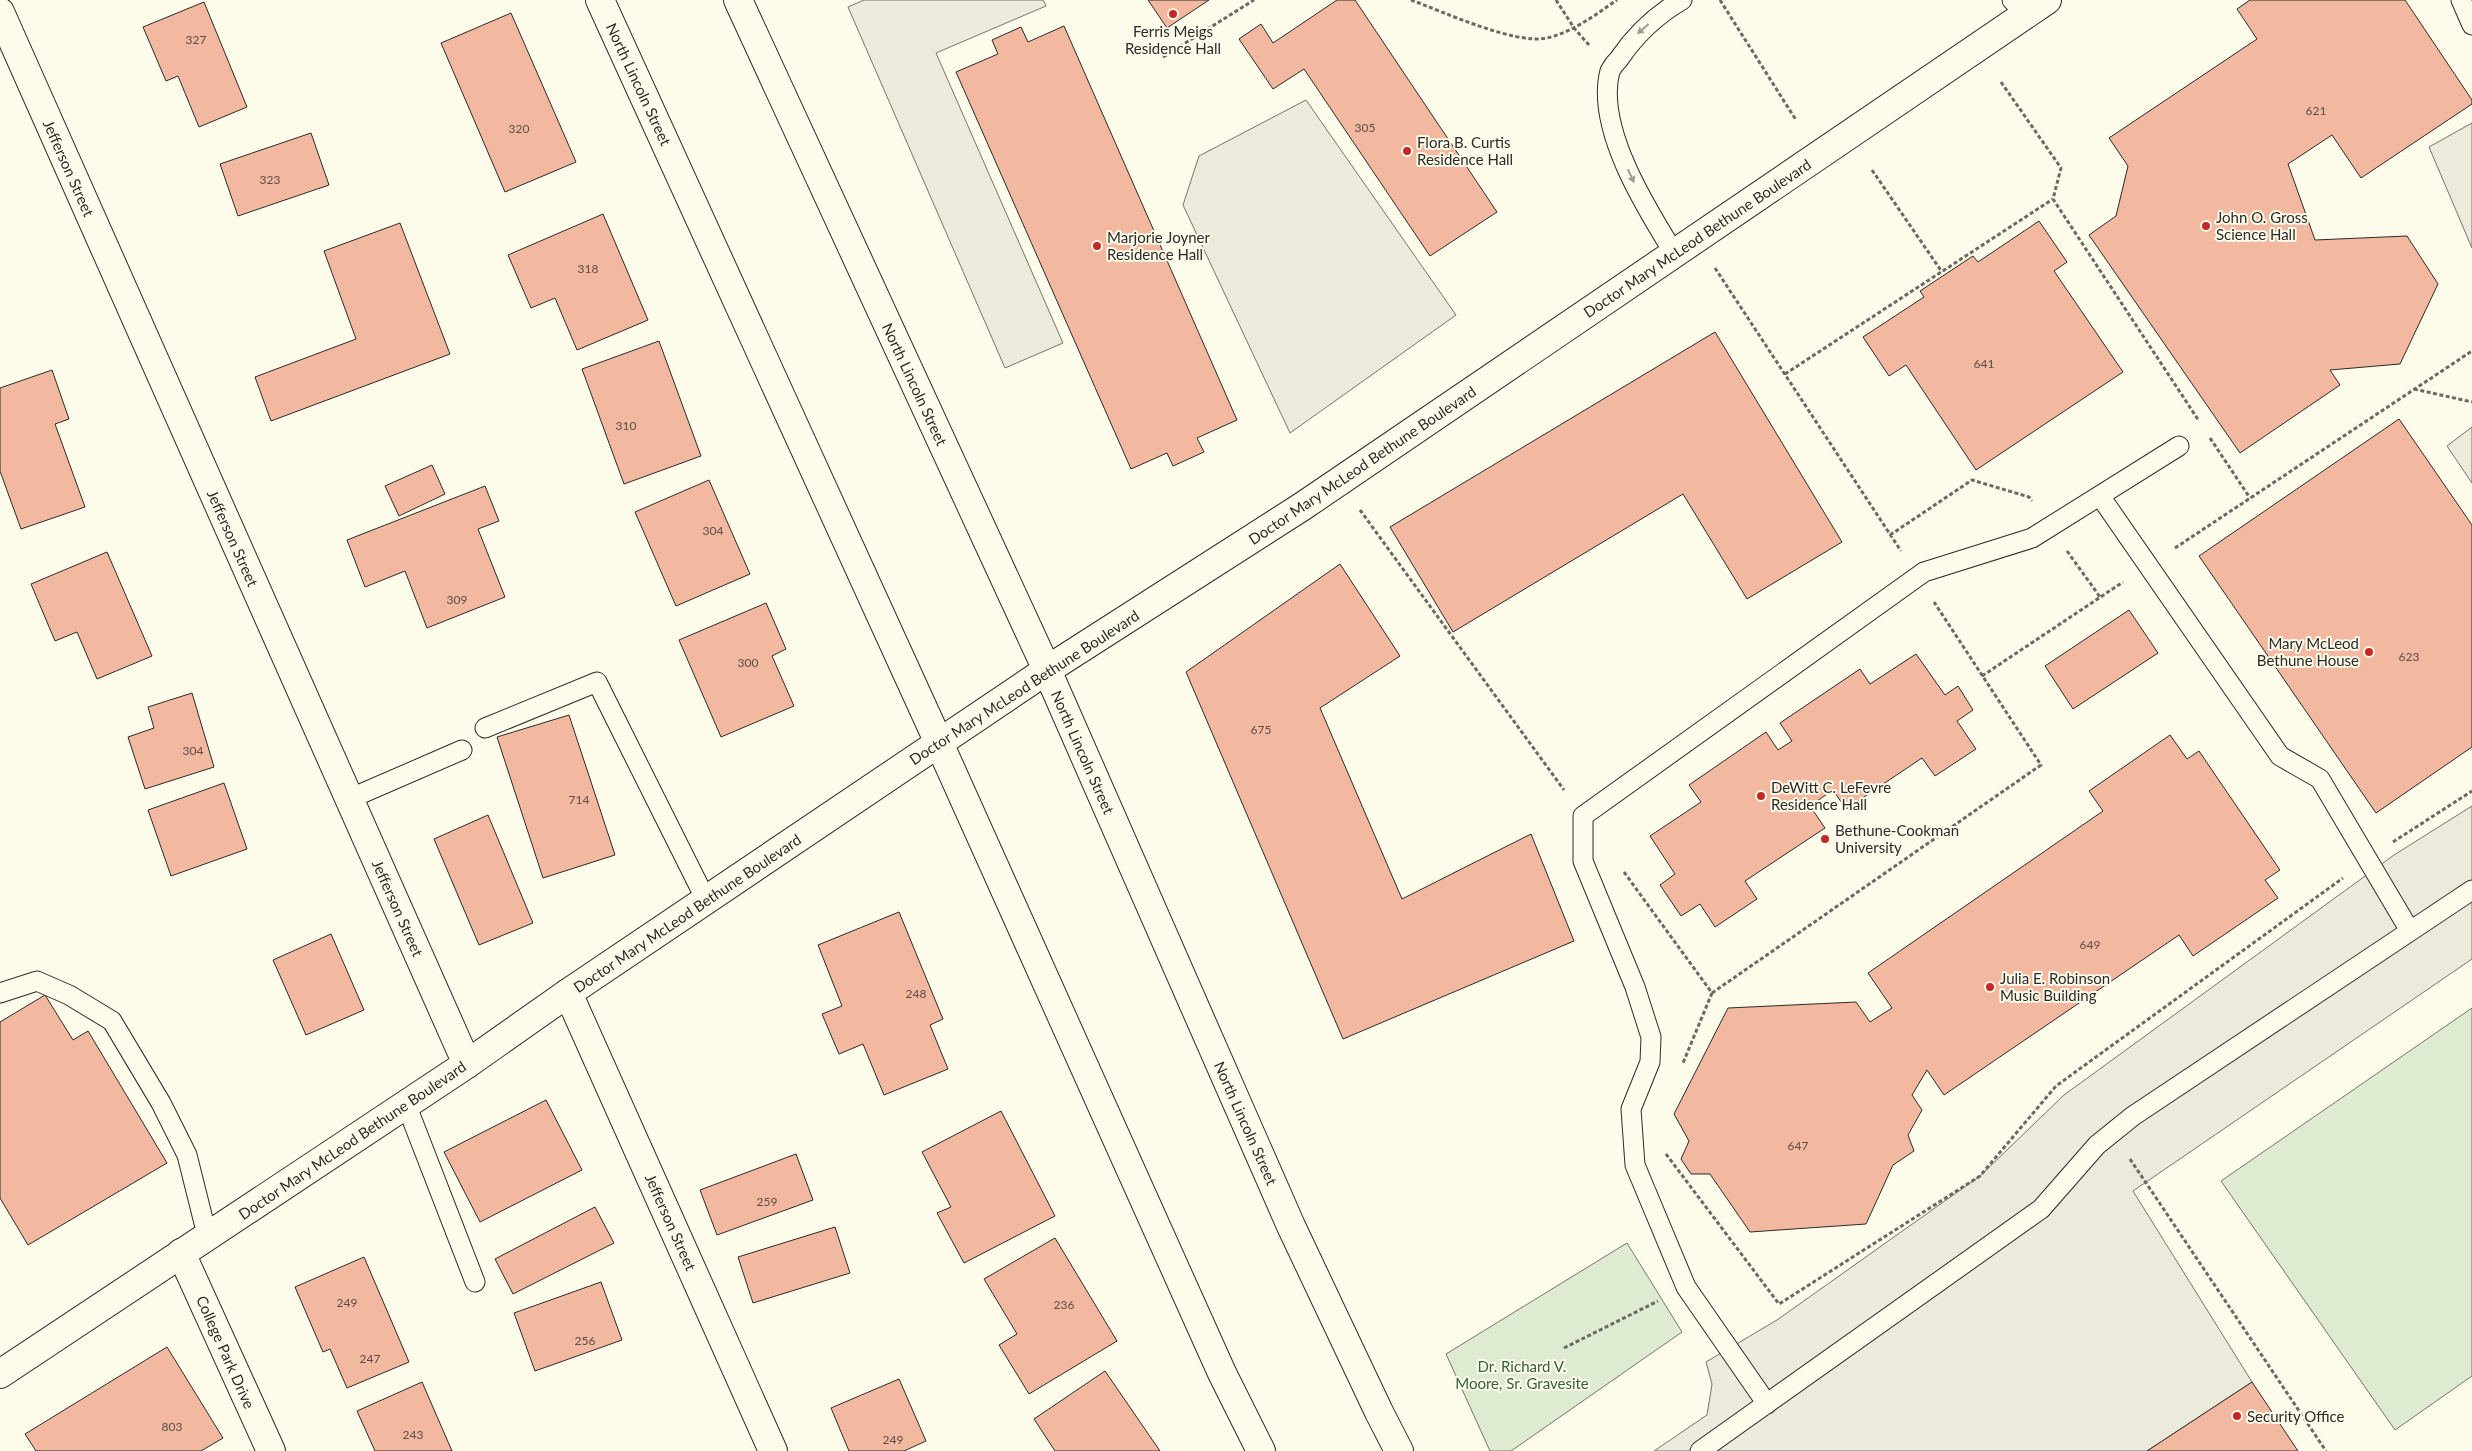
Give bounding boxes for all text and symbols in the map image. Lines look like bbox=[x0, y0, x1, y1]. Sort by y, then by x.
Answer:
marker: Ferris Meigs Residence Hall bbox=[1167, 8, 1179, 20]
street label: North Lincoln Street bbox=[603, 20, 676, 149]
place label: Ferris Meigs Residence Hall bbox=[1125, 22, 1221, 57]
one-way arrow bbox=[1637, 23, 1649, 34]
house number: 327 bbox=[186, 32, 206, 47]
house number: 621 bbox=[2306, 103, 2326, 118]
street label: Jefferson Street bbox=[40, 117, 99, 220]
house number: 305 bbox=[1355, 120, 1375, 135]
house number: 320 bbox=[509, 121, 529, 136]
place label: Flora B. Curtis Residence Hall bbox=[1417, 133, 1513, 168]
marker: Flora B. Curtis Residence Hall bbox=[1401, 145, 1413, 157]
street label: Doctor Mary McLeod Bethune Boulevard bbox=[1580, 155, 1814, 321]
one-way arrow bbox=[1627, 169, 1635, 183]
house number: 323 bbox=[260, 172, 280, 187]
place label: John O. Gross Science Hall bbox=[2216, 208, 2308, 243]
marker: John O. Gross Science Hall bbox=[2200, 220, 2212, 232]
place label: Marjorie Joyner Residence Hall bbox=[1107, 228, 1210, 263]
marker: Marjorie Joyner Residence Hall bbox=[1091, 240, 1103, 252]
house number: 318 bbox=[578, 261, 598, 276]
street label: North Lincoln Street bbox=[879, 320, 952, 449]
house number: 641 bbox=[1974, 356, 1994, 371]
street label: Doctor Mary McLeod Bethune Boulevard bbox=[1245, 382, 1479, 548]
house number: 310 bbox=[616, 418, 636, 433]
street label: Jefferson Street bbox=[204, 487, 263, 590]
house number: 304 bbox=[703, 523, 723, 538]
house number: 309 bbox=[447, 592, 467, 607]
street label: Doctor Mary McLeod Bethune Boulevard bbox=[906, 606, 1142, 768]
place label: Mary McLeod Bethune House bbox=[2257, 634, 2359, 669]
marker: Mary McLeod Bethune House bbox=[2363, 646, 2375, 658]
house number: 623 bbox=[2399, 649, 2419, 664]
house number: 300 bbox=[738, 655, 758, 670]
street label: North Lincoln Street bbox=[1048, 687, 1119, 817]
house number: 675 bbox=[1251, 722, 1271, 737]
house number: 304 bbox=[183, 743, 203, 758]
place label: DeWitt C. LeFevre Residence Hall bbox=[1771, 778, 1891, 813]
marker: DeWitt C. LeFevre Residence Hall bbox=[1755, 790, 1767, 802]
house number: 714 bbox=[569, 792, 589, 807]
place label: Bethune-Cookman University bbox=[1835, 821, 1959, 856]
street label: Doctor Mary McLeod Bethune Boulevard bbox=[570, 830, 804, 996]
marker: Bethune-Cookman University bbox=[1819, 833, 1831, 845]
street label: Jefferson Street bbox=[369, 857, 428, 960]
house number: 649 bbox=[2080, 937, 2100, 952]
place label: Julia E. Robinson Music Building bbox=[2000, 969, 2110, 1004]
marker: Julia E. Robinson Music Building bbox=[1984, 981, 1996, 993]
house number: 248 bbox=[906, 986, 926, 1001]
street label: Doctor Mary McLeod Bethune Boulevard bbox=[235, 1057, 469, 1223]
street label: North Lincoln Street bbox=[1211, 1058, 1282, 1188]
house number: 647 bbox=[1788, 1138, 1808, 1153]
street label: Jefferson Street bbox=[642, 1171, 701, 1274]
house number: 259 bbox=[757, 1194, 777, 1209]
street label: College Park Drive bbox=[193, 1293, 259, 1411]
house number: 249 bbox=[337, 1295, 357, 1310]
house number: 236 bbox=[1054, 1297, 1074, 1312]
house number: 256 bbox=[575, 1333, 595, 1348]
house number: 247 bbox=[360, 1351, 380, 1366]
park label: Dr. Richard V. Moore, Sr. Gravesite bbox=[1455, 1357, 1589, 1392]
place label: Security Office bbox=[2247, 1407, 2344, 1425]
marker: Security Office bbox=[2231, 1410, 2243, 1422]
house number: 803 bbox=[162, 1419, 182, 1434]
house number: 243 bbox=[403, 1427, 423, 1442]
house number: 249 bbox=[883, 1432, 903, 1447]

